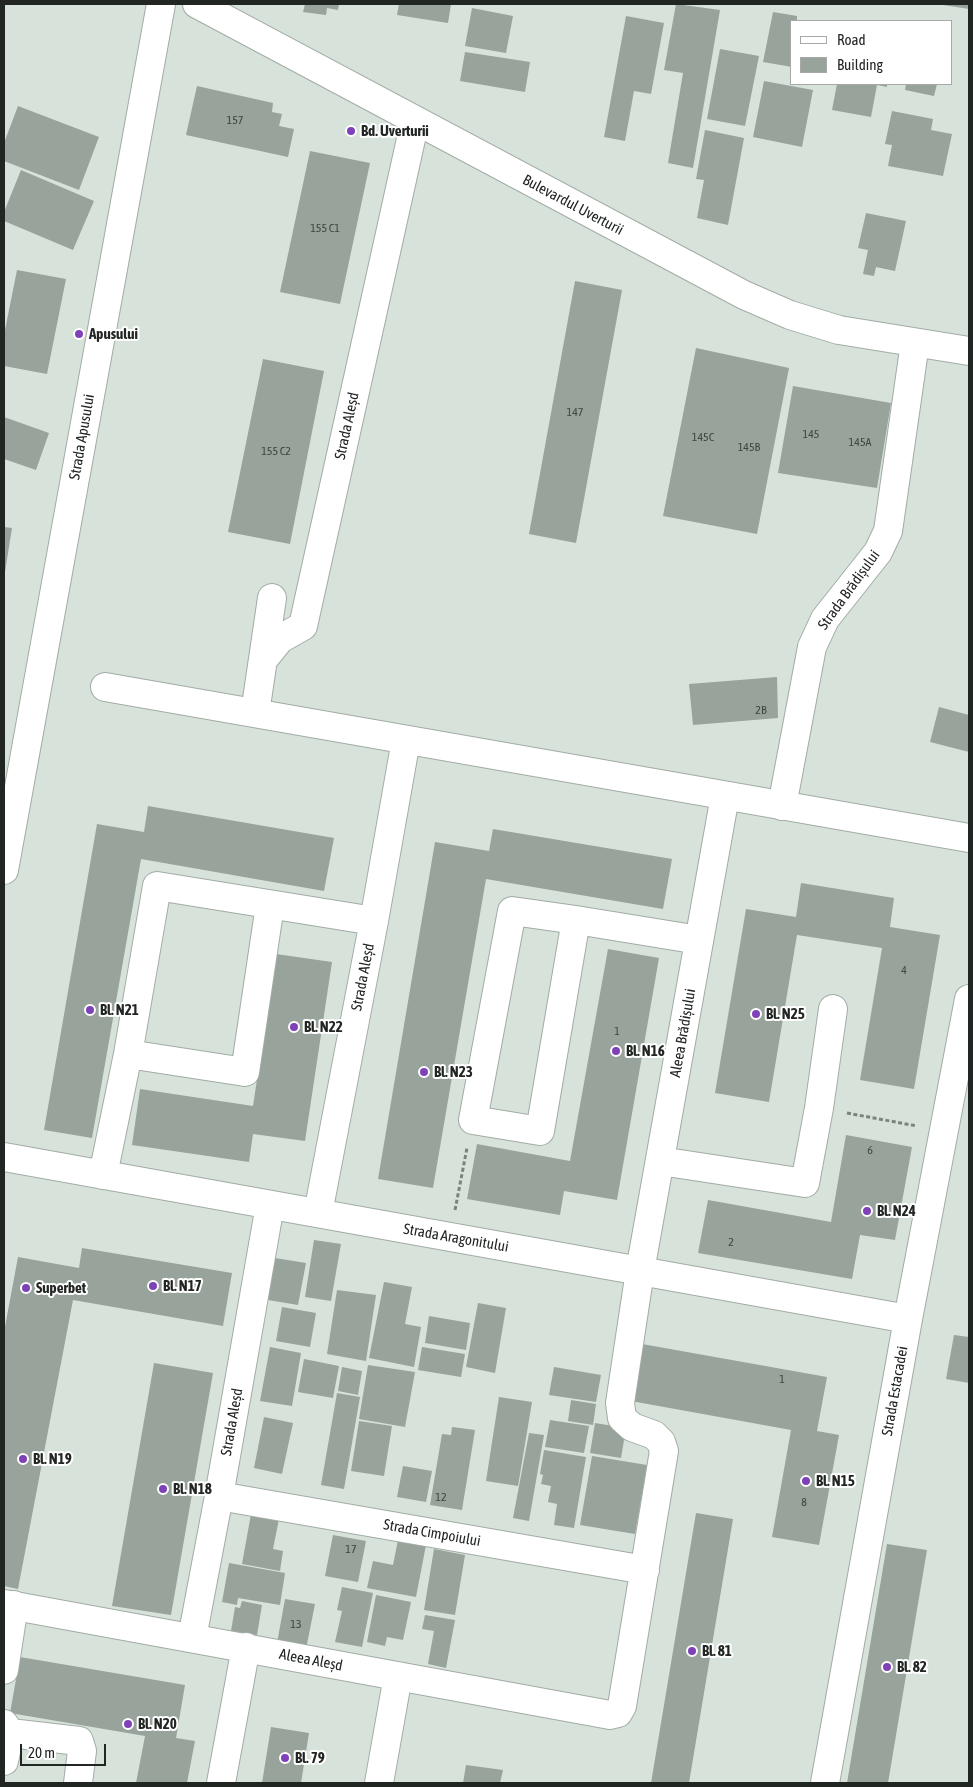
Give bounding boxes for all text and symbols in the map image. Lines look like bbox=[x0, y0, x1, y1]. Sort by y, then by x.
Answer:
legend bbox=[790, 20, 953, 85]
text: Road bbox=[837, 31, 866, 48]
text: Building bbox=[837, 56, 883, 73]
house number: 157 bbox=[227, 113, 243, 127]
place label: Bd. Uverturii bbox=[361, 122, 429, 140]
marker: Bd. Uverturii bbox=[345, 125, 357, 137]
street label: Bulevardul Uverturii bbox=[520, 171, 626, 239]
house number: 155 C1 bbox=[310, 221, 340, 235]
place label: Apusului bbox=[89, 325, 138, 343]
marker: Apusului bbox=[73, 328, 85, 340]
street label: Strada Aleșd bbox=[331, 391, 363, 461]
street label: Strada Apusului bbox=[66, 393, 98, 481]
house number: 147 bbox=[567, 405, 583, 419]
house number: 145 bbox=[803, 427, 819, 441]
house number: 145C bbox=[692, 430, 714, 444]
house number: 145A bbox=[849, 435, 871, 449]
house number: 145B bbox=[738, 440, 760, 454]
house number: 155 C2 bbox=[261, 444, 291, 458]
street label: Strada Brădișului bbox=[814, 547, 884, 633]
house number: 2B bbox=[755, 703, 767, 717]
street label: Strada Aleșd bbox=[348, 942, 378, 1012]
house number: 4 bbox=[901, 963, 907, 977]
street label: Aleea Brădișului bbox=[666, 987, 700, 1079]
place label: Bl. N21 bbox=[100, 1001, 139, 1019]
marker: Bl. N21 bbox=[84, 1004, 96, 1016]
place label: Bl. N25 bbox=[766, 1005, 805, 1023]
marker: Bl. N25 bbox=[750, 1008, 762, 1020]
place label: Bl. N22 bbox=[304, 1018, 343, 1036]
marker: Bl. N22 bbox=[288, 1021, 300, 1033]
house number: 1 bbox=[614, 1024, 620, 1038]
place label: Bl. N16 bbox=[626, 1042, 665, 1060]
marker: Bl. N16 bbox=[610, 1045, 622, 1057]
place label: Bl. N23 bbox=[434, 1063, 473, 1081]
marker: Bl. N23 bbox=[418, 1066, 430, 1078]
house number: 6 bbox=[867, 1143, 873, 1157]
place label: Bl. N24 bbox=[877, 1202, 916, 1220]
marker: Bl. N24 bbox=[861, 1205, 873, 1217]
street label: Strada Aragonitului bbox=[402, 1220, 510, 1256]
house number: 2 bbox=[728, 1235, 734, 1249]
place label: Bl. N17 bbox=[163, 1277, 202, 1295]
place label: Superbet bbox=[36, 1279, 86, 1297]
marker: Bl. N17 bbox=[147, 1280, 159, 1292]
marker: Superbet bbox=[20, 1282, 32, 1294]
street label: Strada Estacadei bbox=[878, 1345, 912, 1437]
house number: 1 bbox=[779, 1372, 785, 1386]
street label: Strada Aleșd bbox=[217, 1387, 247, 1457]
place label: Bl. N19 bbox=[33, 1450, 72, 1468]
marker: Bl. N19 bbox=[17, 1453, 29, 1465]
place label: Bl. N15 bbox=[816, 1472, 855, 1490]
marker: Bl. N15 bbox=[800, 1475, 812, 1487]
place label: Bl. N18 bbox=[173, 1480, 212, 1498]
marker: Bl. N18 bbox=[157, 1483, 169, 1495]
house number: 12 bbox=[435, 1490, 447, 1504]
house number: 8 bbox=[801, 1495, 807, 1509]
street label: Strada Cimpoiului bbox=[382, 1516, 482, 1550]
house number: 17 bbox=[345, 1542, 357, 1556]
house number: 13 bbox=[290, 1617, 302, 1631]
place label: Bl. 81 bbox=[702, 1642, 732, 1660]
street label: Aleea Aleșd bbox=[278, 1645, 344, 1675]
marker: Bl. 81 bbox=[686, 1645, 698, 1657]
place label: Bl. 82 bbox=[897, 1658, 927, 1676]
marker: Bl. 82 bbox=[881, 1661, 893, 1673]
place label: Bl. N20 bbox=[138, 1715, 177, 1733]
marker: Bl. N20 bbox=[122, 1718, 134, 1730]
scale bar bbox=[22, 1734, 109, 1766]
text: 20 m bbox=[28, 1744, 55, 1761]
place label: Bl. 79 bbox=[295, 1749, 325, 1767]
marker: Bl. 79 bbox=[279, 1752, 291, 1764]

